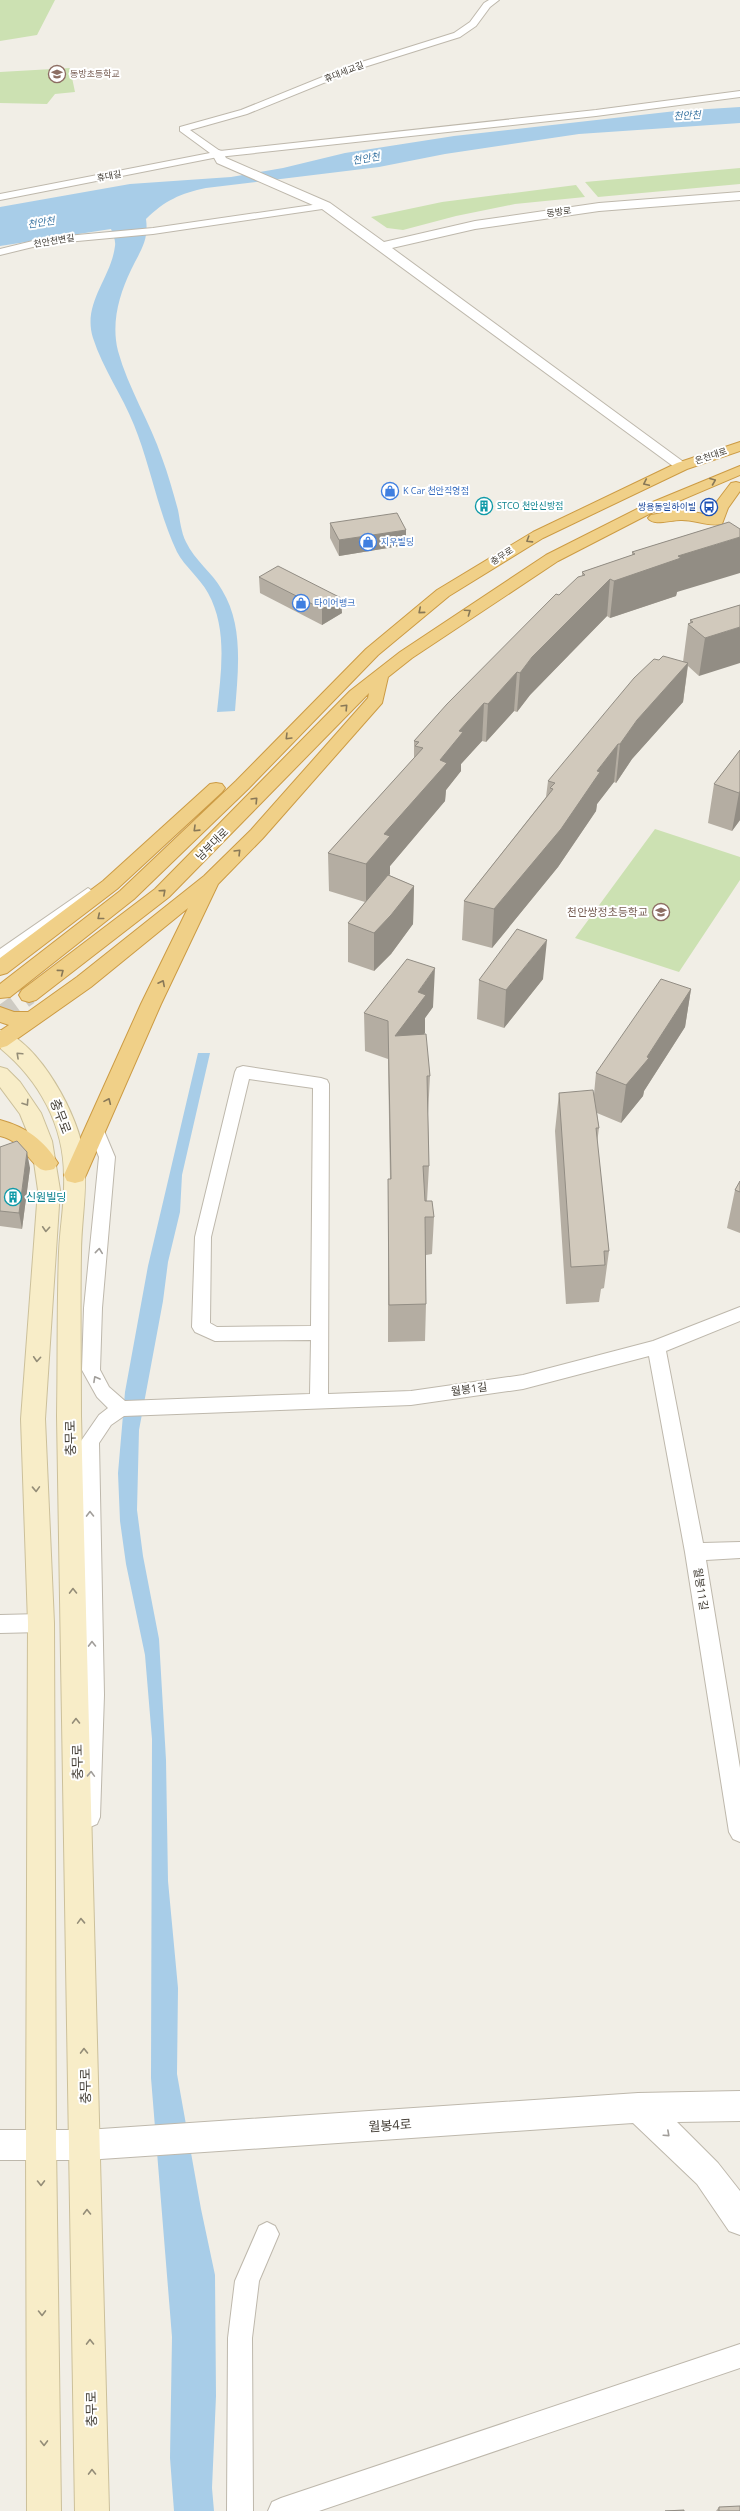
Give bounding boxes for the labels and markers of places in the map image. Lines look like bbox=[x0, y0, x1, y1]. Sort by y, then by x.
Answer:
school or university icon: 동방초등학교 bbox=[47, 64, 67, 84]
place label: 동방초등학교 bbox=[70, 67, 120, 80]
shop icon: K Car 천안직영점 bbox=[380, 481, 400, 501]
place label: K Car 천안직영점 bbox=[403, 484, 469, 497]
building icon: STCO 천안신방점 bbox=[474, 496, 494, 516]
bus stop icon: 쌍용동일하이빌 bbox=[699, 497, 719, 517]
place label: STCO 천안신방점 bbox=[497, 499, 563, 512]
place label: 쌍용동일하이빌 bbox=[638, 500, 696, 513]
shop icon: 지우빌딩 bbox=[358, 532, 378, 552]
place label: 지우빌딩 bbox=[381, 535, 414, 548]
shop icon: 타이어뱅크 bbox=[291, 593, 311, 613]
place label: 타이어뱅크 bbox=[314, 596, 355, 609]
school or university icon: 천안쌍정초등학교 bbox=[651, 902, 671, 922]
place label: 천안쌍정초등학교 bbox=[567, 904, 648, 919]
building icon: 신원빌딩 bbox=[3, 1187, 23, 1207]
place label: 신원빌딩 bbox=[26, 1189, 66, 1204]

